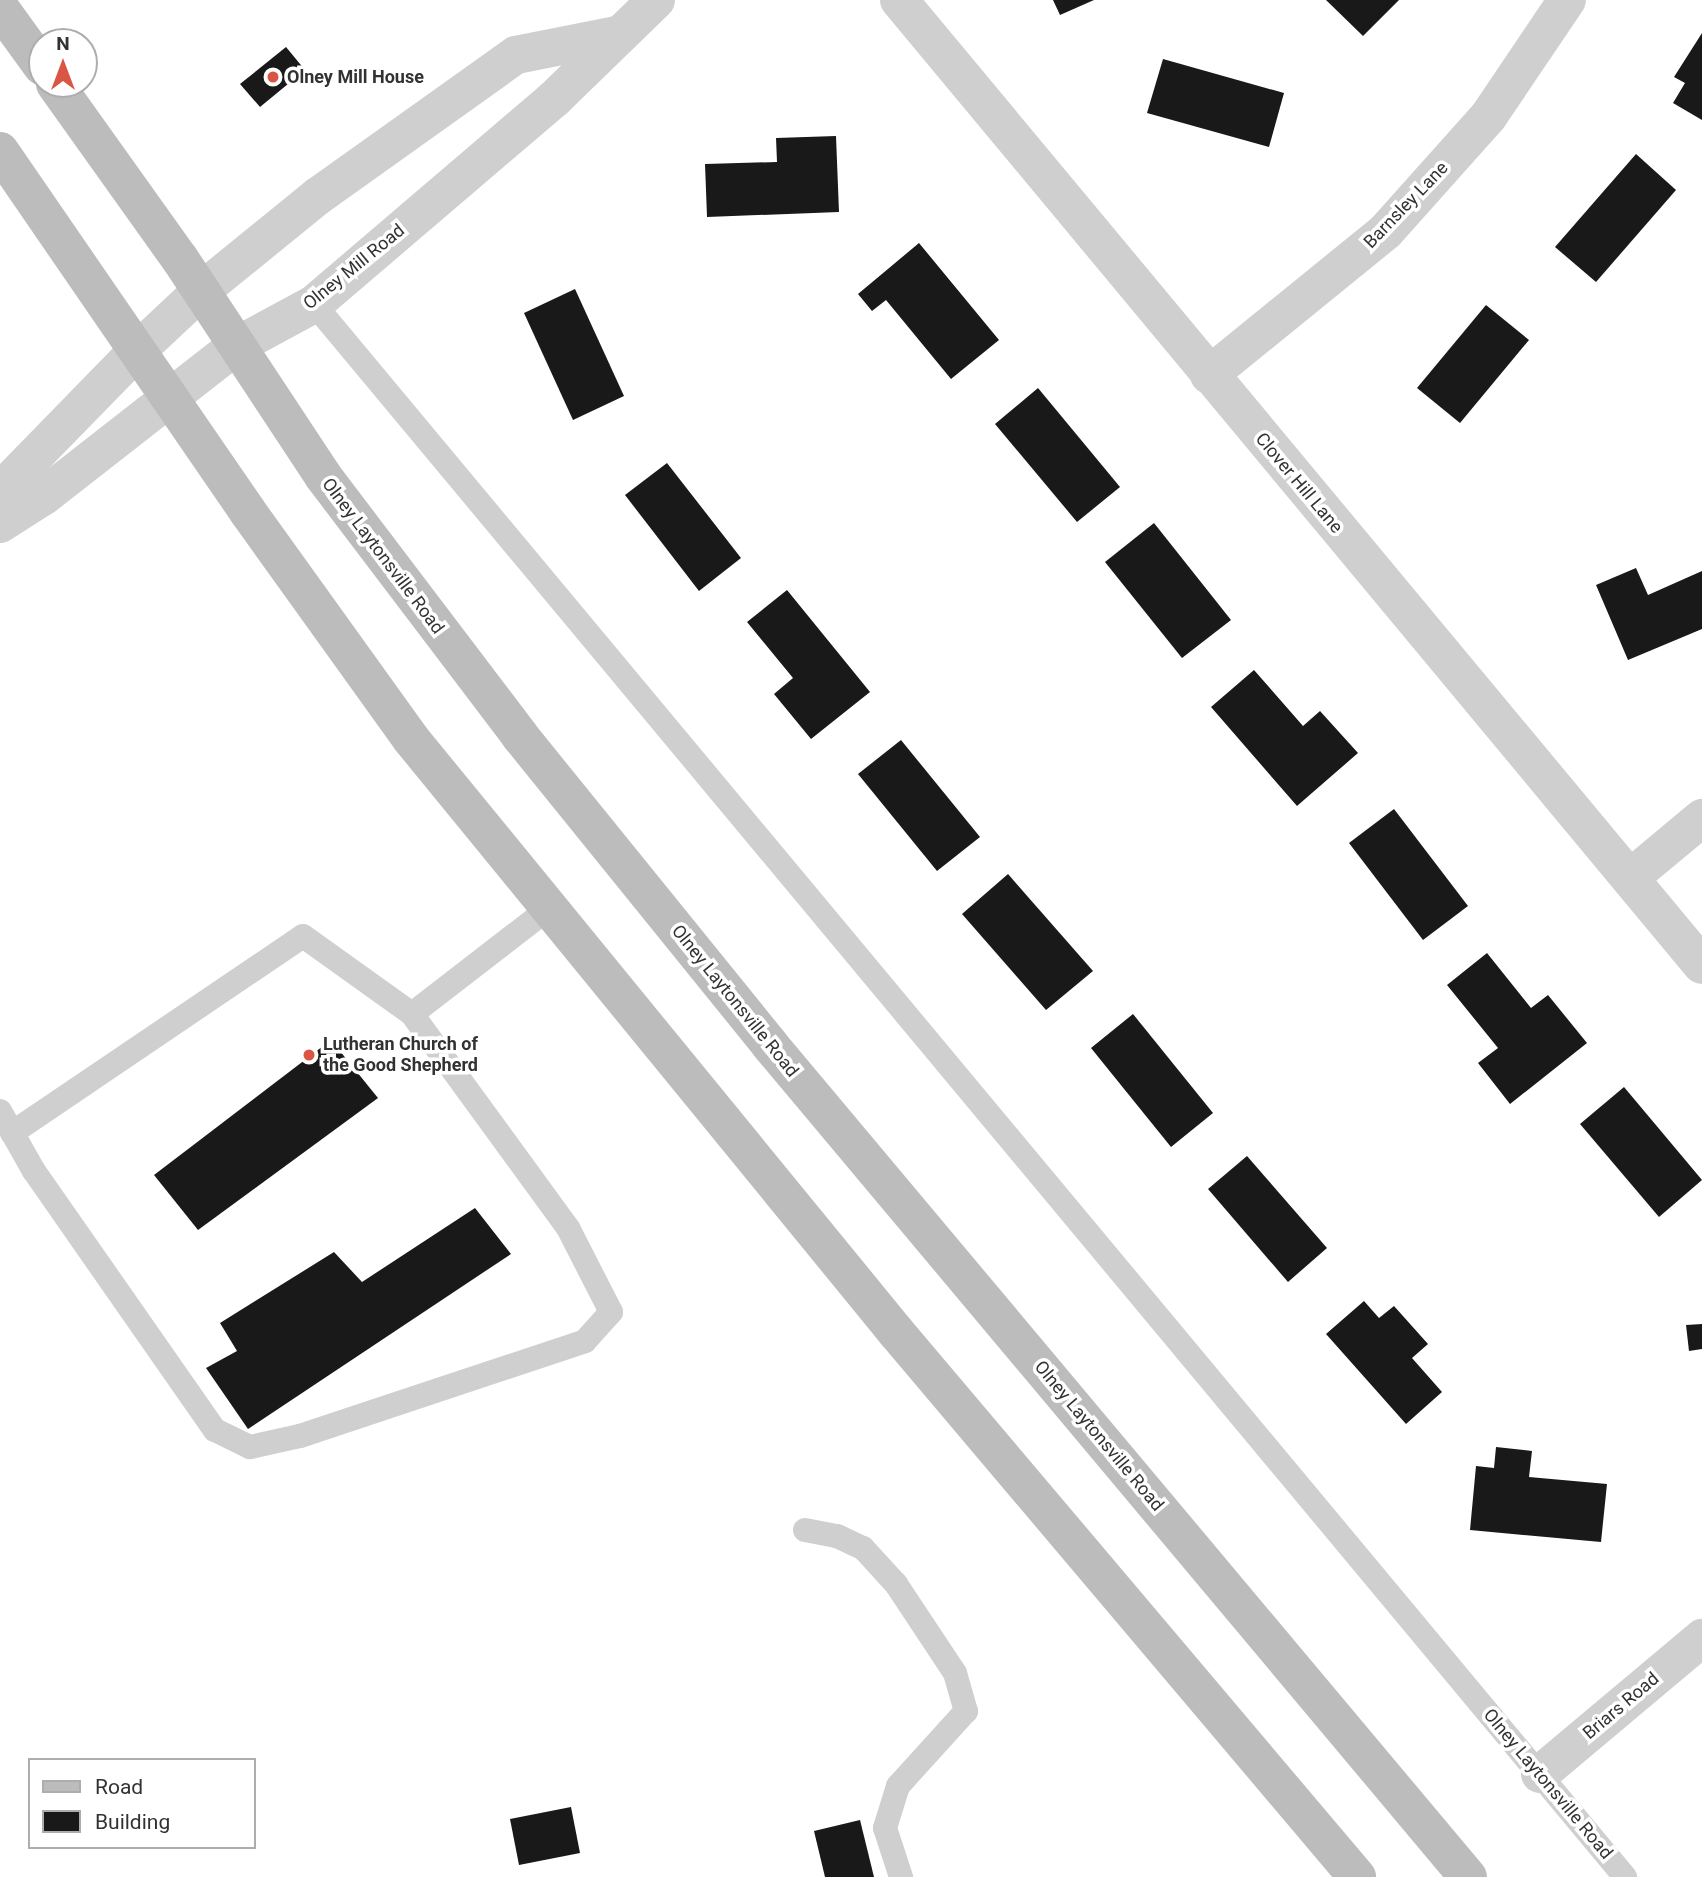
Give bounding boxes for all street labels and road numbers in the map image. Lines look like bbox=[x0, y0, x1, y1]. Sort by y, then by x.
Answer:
street label: Barnsley Lane bbox=[1359, 157, 1453, 253]
street label: Olney Mill Road bbox=[299, 220, 409, 314]
street label: Clover Hill Lane bbox=[1251, 428, 1347, 538]
street label: Olney Laytonsville Road bbox=[317, 474, 449, 638]
street label: Olney Laytonsville Road bbox=[667, 921, 803, 1081]
street label: Olney Laytonsville Road bbox=[1030, 1357, 1168, 1515]
street label: Briars Road bbox=[1579, 1668, 1663, 1744]
street label: Olney Laytonsville Road bbox=[1479, 1705, 1617, 1863]

